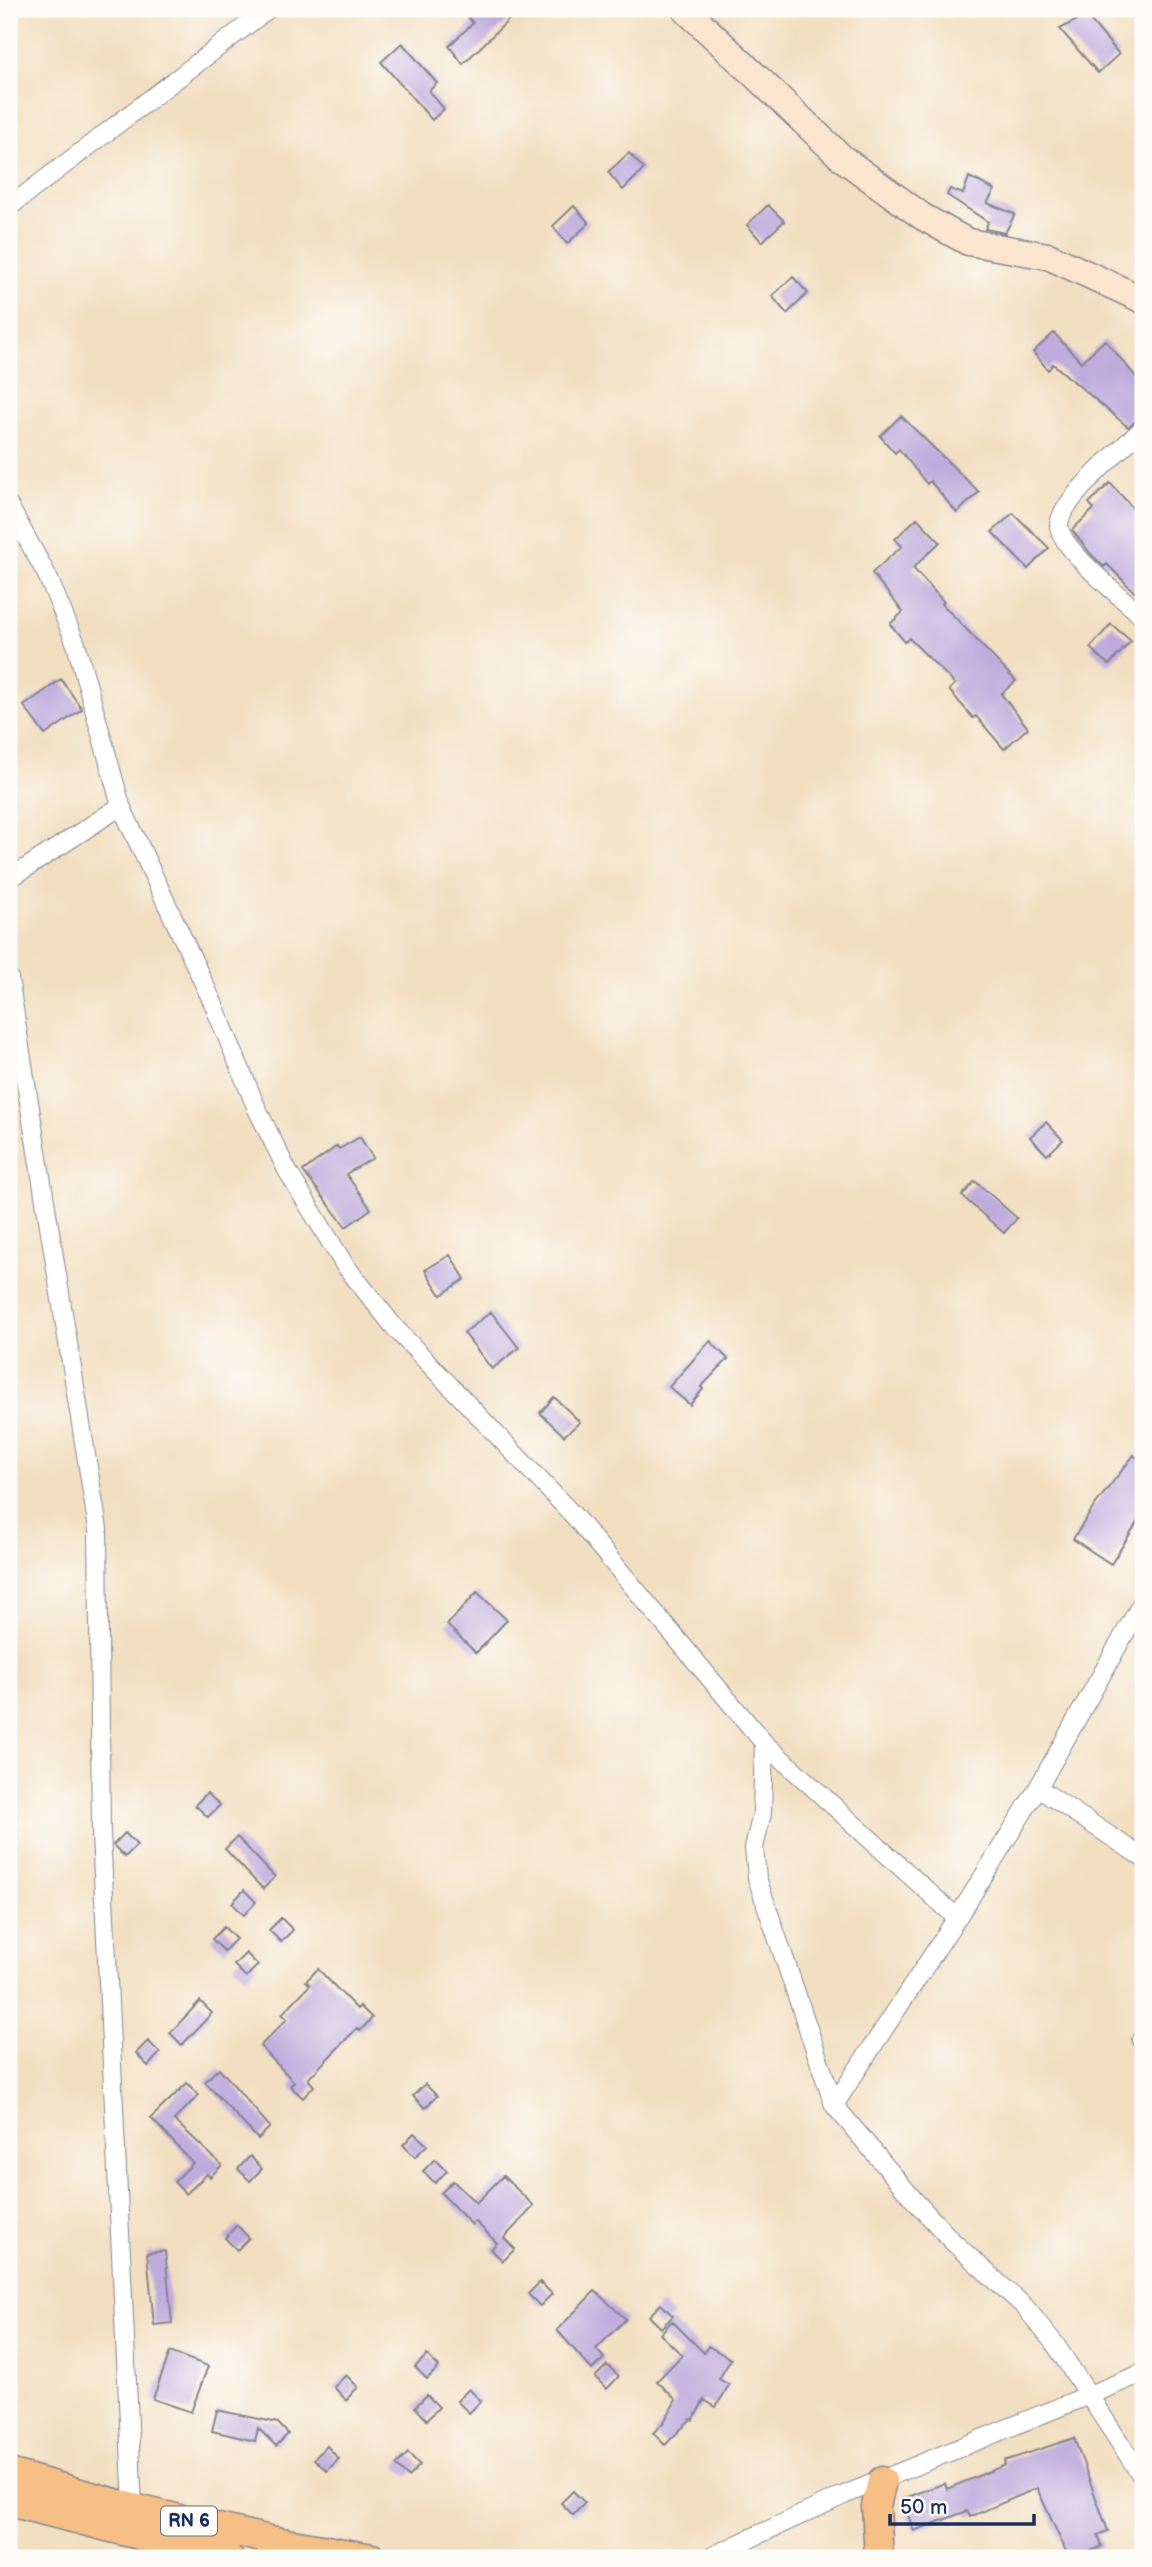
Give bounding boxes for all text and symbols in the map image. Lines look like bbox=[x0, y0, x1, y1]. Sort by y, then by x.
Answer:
scale bar bbox=[890, 2483, 1033, 2527]
text: 50 m bbox=[900, 2495, 947, 2520]
road number: RN 6 bbox=[161, 2507, 217, 2536]

